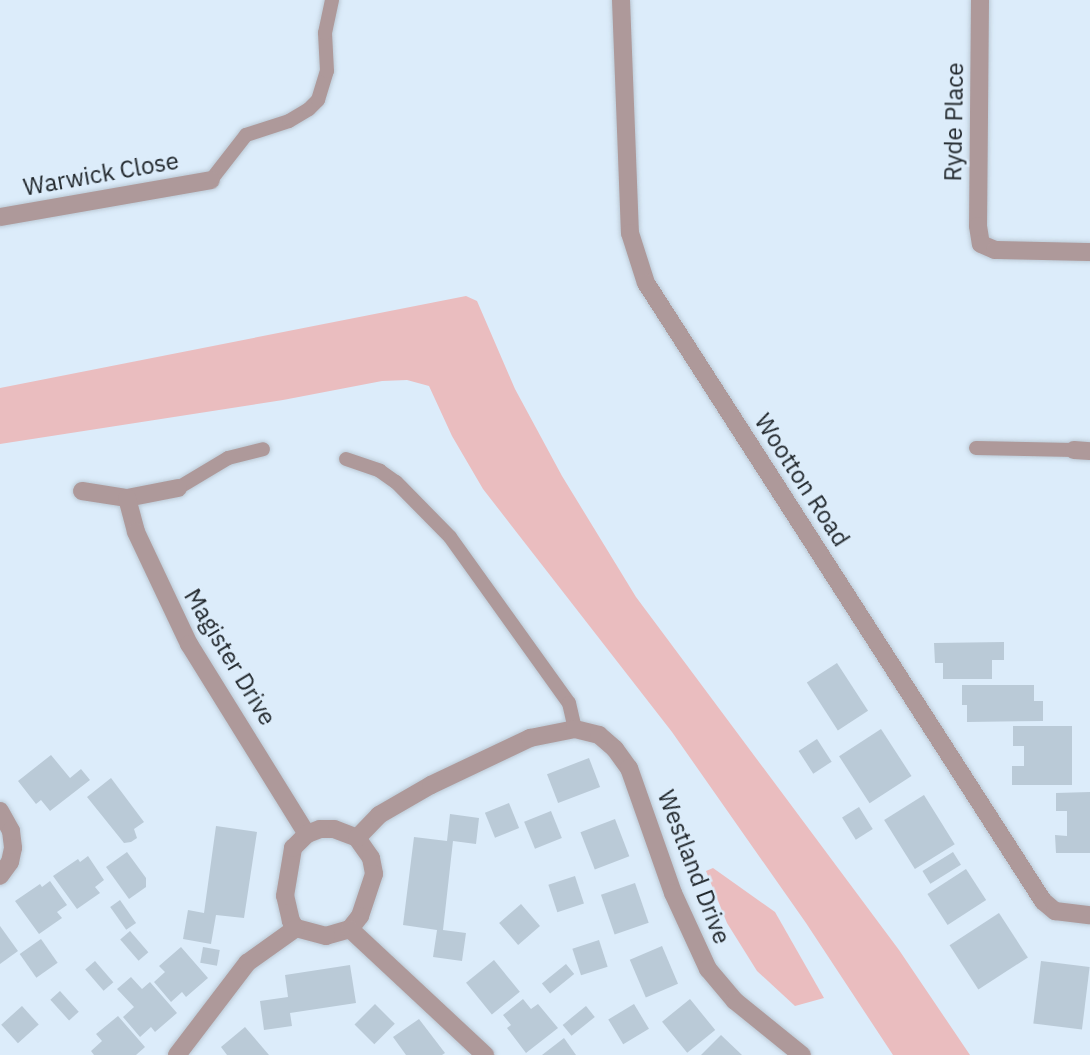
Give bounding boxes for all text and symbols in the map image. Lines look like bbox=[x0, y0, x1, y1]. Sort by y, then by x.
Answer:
street label: Ryde Place bbox=[939, 62, 969, 182]
street label: Warwick Close bbox=[21, 146, 181, 202]
street label: Wootton Road bbox=[748, 408, 856, 552]
street label: Magister Drive bbox=[178, 584, 282, 730]
street label: Westland Drive bbox=[651, 786, 737, 948]

